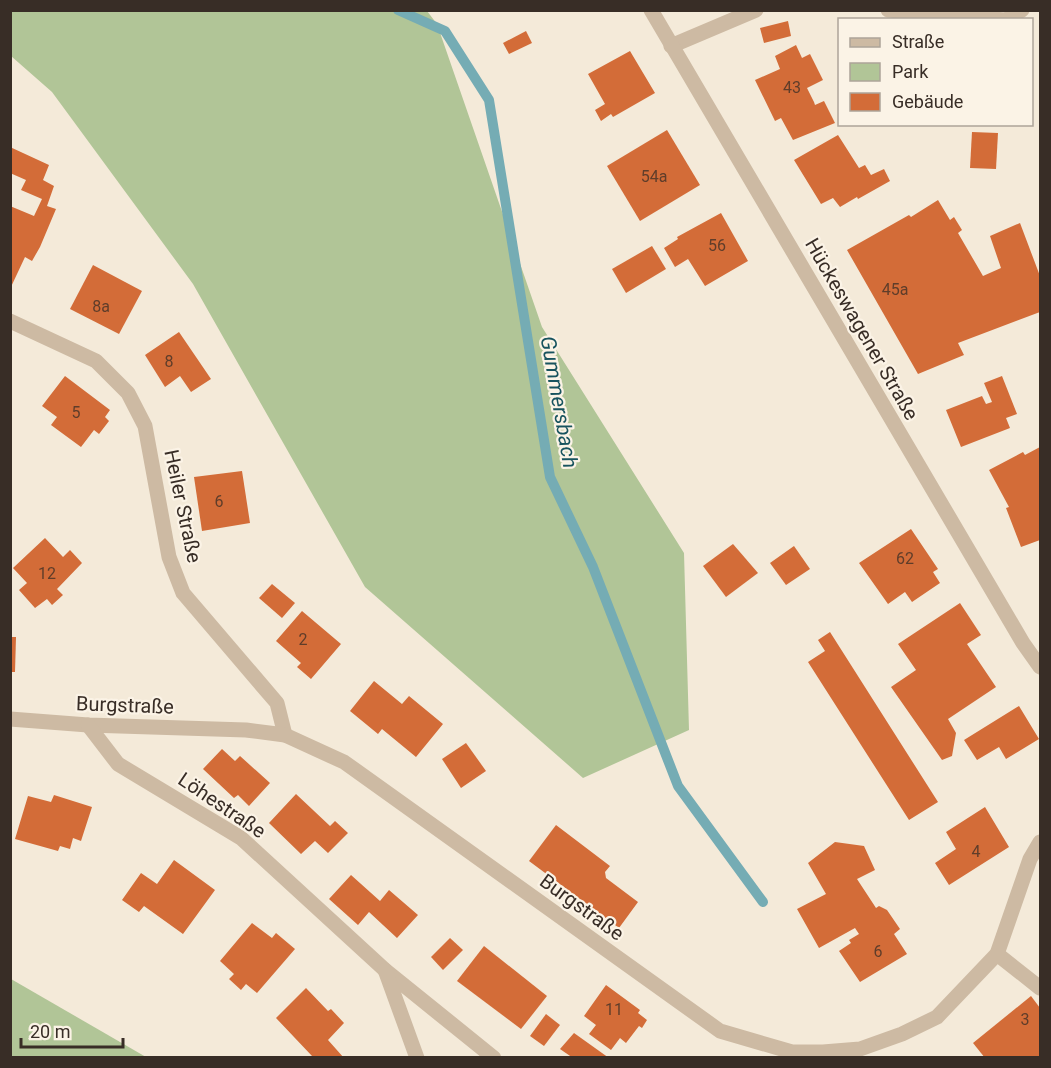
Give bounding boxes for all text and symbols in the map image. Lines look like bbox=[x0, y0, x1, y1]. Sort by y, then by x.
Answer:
legend bbox=[838, 18, 1033, 126]
text: Straße bbox=[892, 31, 944, 52]
text: Park bbox=[892, 61, 929, 82]
house number: 43 bbox=[783, 78, 801, 97]
text: Gebäude bbox=[892, 91, 963, 112]
house number: 54a bbox=[641, 167, 667, 186]
street label: Hückeswagener Straße bbox=[800, 234, 924, 424]
house number: 56 bbox=[708, 236, 726, 255]
house number: 45a bbox=[882, 280, 908, 299]
house number: 8a bbox=[92, 297, 110, 316]
water label: Gummersbach bbox=[536, 334, 582, 470]
house number: 8 bbox=[165, 352, 174, 371]
house number: 5 bbox=[72, 403, 81, 422]
street label: Heiler Straße bbox=[159, 447, 207, 565]
house number: 6 bbox=[215, 492, 224, 511]
house number: 62 bbox=[896, 549, 914, 568]
house number: 12 bbox=[38, 564, 56, 583]
house number: 2 bbox=[299, 630, 308, 649]
street label: Burgstraße bbox=[76, 691, 174, 719]
street label: Löhestraße bbox=[174, 767, 270, 843]
house number: 4 bbox=[972, 842, 981, 861]
street label: Burgstraße bbox=[535, 869, 629, 945]
house number: 6 bbox=[874, 942, 883, 961]
house number: 11 bbox=[605, 1000, 623, 1019]
house number: 3 bbox=[1021, 1010, 1030, 1029]
scale bar bbox=[21, 1011, 123, 1049]
text: 20 m bbox=[30, 1021, 70, 1042]

